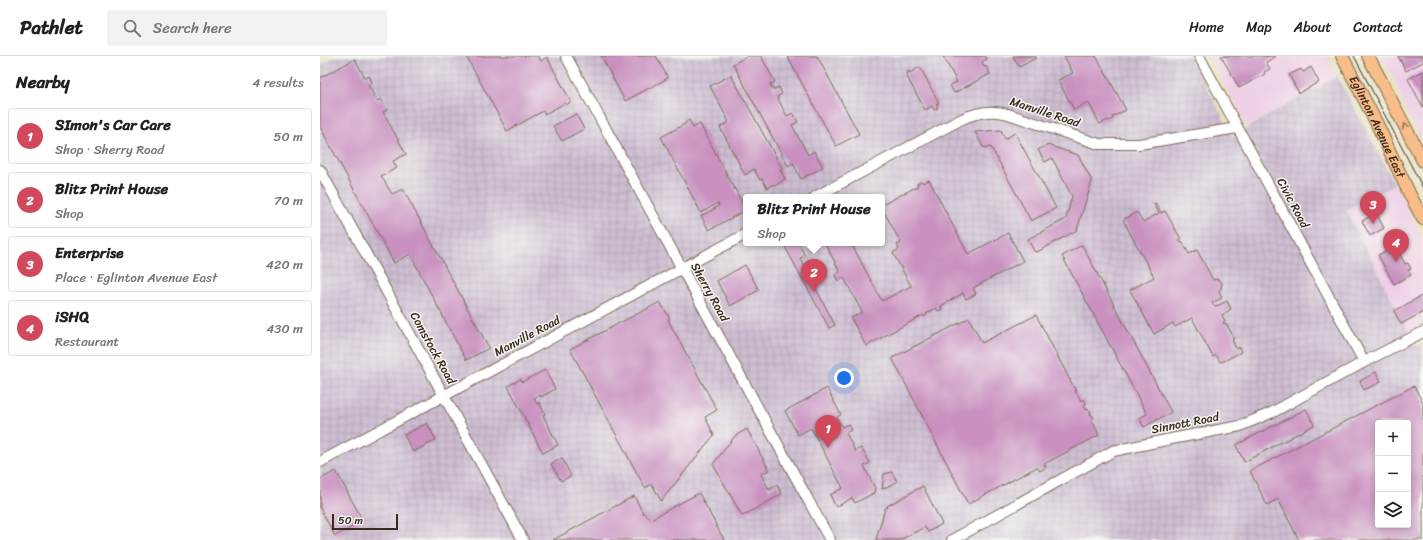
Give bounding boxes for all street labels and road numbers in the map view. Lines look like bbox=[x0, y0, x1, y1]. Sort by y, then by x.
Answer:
street label: Eglinton Avenue East bbox=[1343, 72, 1412, 183]
street label: Manville Road bbox=[1007, 90, 1084, 134]
street label: Civic Road bbox=[1271, 174, 1316, 233]
street label: Sherry Road bbox=[685, 258, 736, 326]
street label: Comstock Road bbox=[404, 308, 462, 389]
street label: Manville Road bbox=[490, 309, 565, 363]
street label: Sinnott Road bbox=[1149, 405, 1222, 440]

